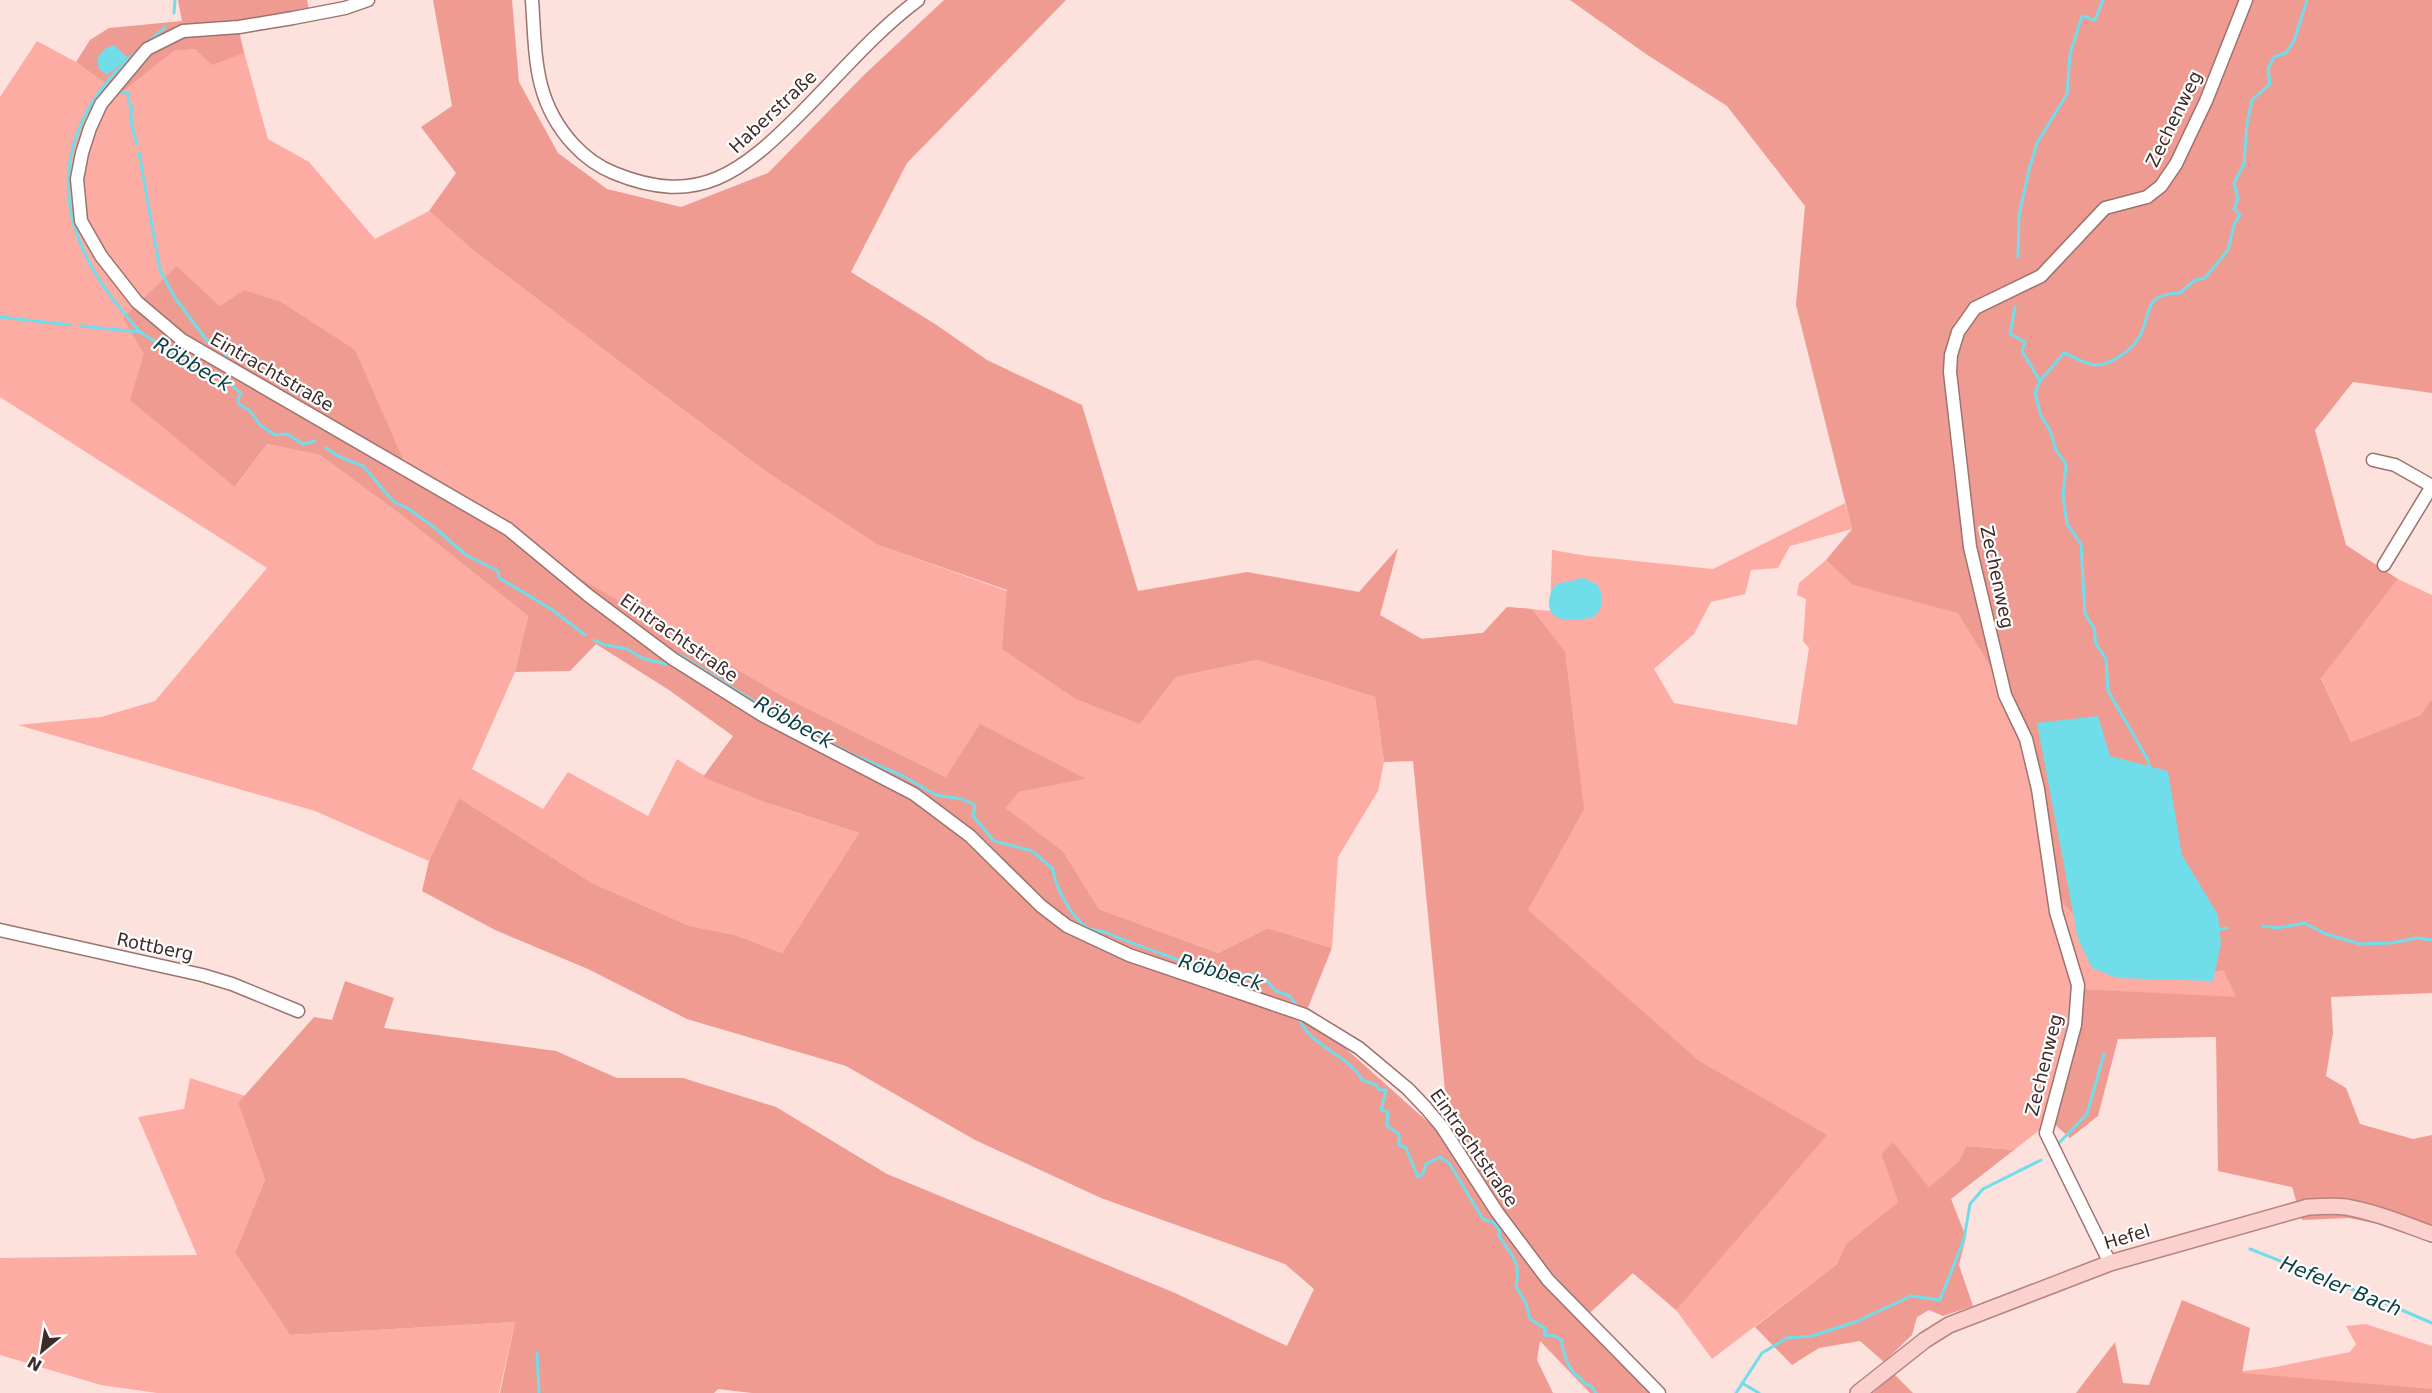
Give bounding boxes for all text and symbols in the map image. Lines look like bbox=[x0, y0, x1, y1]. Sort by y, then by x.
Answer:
street label: Haberstraße bbox=[725, 66, 821, 157]
street label: Zechenweg bbox=[2141, 67, 2206, 170]
street label: Eintrachtstraße bbox=[207, 328, 338, 415]
water label: Röbbeck bbox=[150, 331, 237, 397]
street label: Zechenweg bbox=[1976, 524, 2019, 630]
street label: Eintrachtstraße bbox=[616, 589, 742, 686]
water label: Röbbeck bbox=[750, 691, 839, 754]
street label: Rottberg bbox=[115, 928, 195, 965]
water label: Röbbeck bbox=[1176, 949, 1267, 996]
street label: Zechenweg bbox=[2021, 1012, 2066, 1118]
street label: Eintrachtstraße bbox=[1426, 1085, 1523, 1211]
street label: Hefel bbox=[2101, 1220, 2152, 1253]
water label: Hefeler Bach bbox=[2277, 1251, 2405, 1321]
north arrow bbox=[12, 1321, 72, 1381]
text: N bbox=[24, 1352, 45, 1375]

